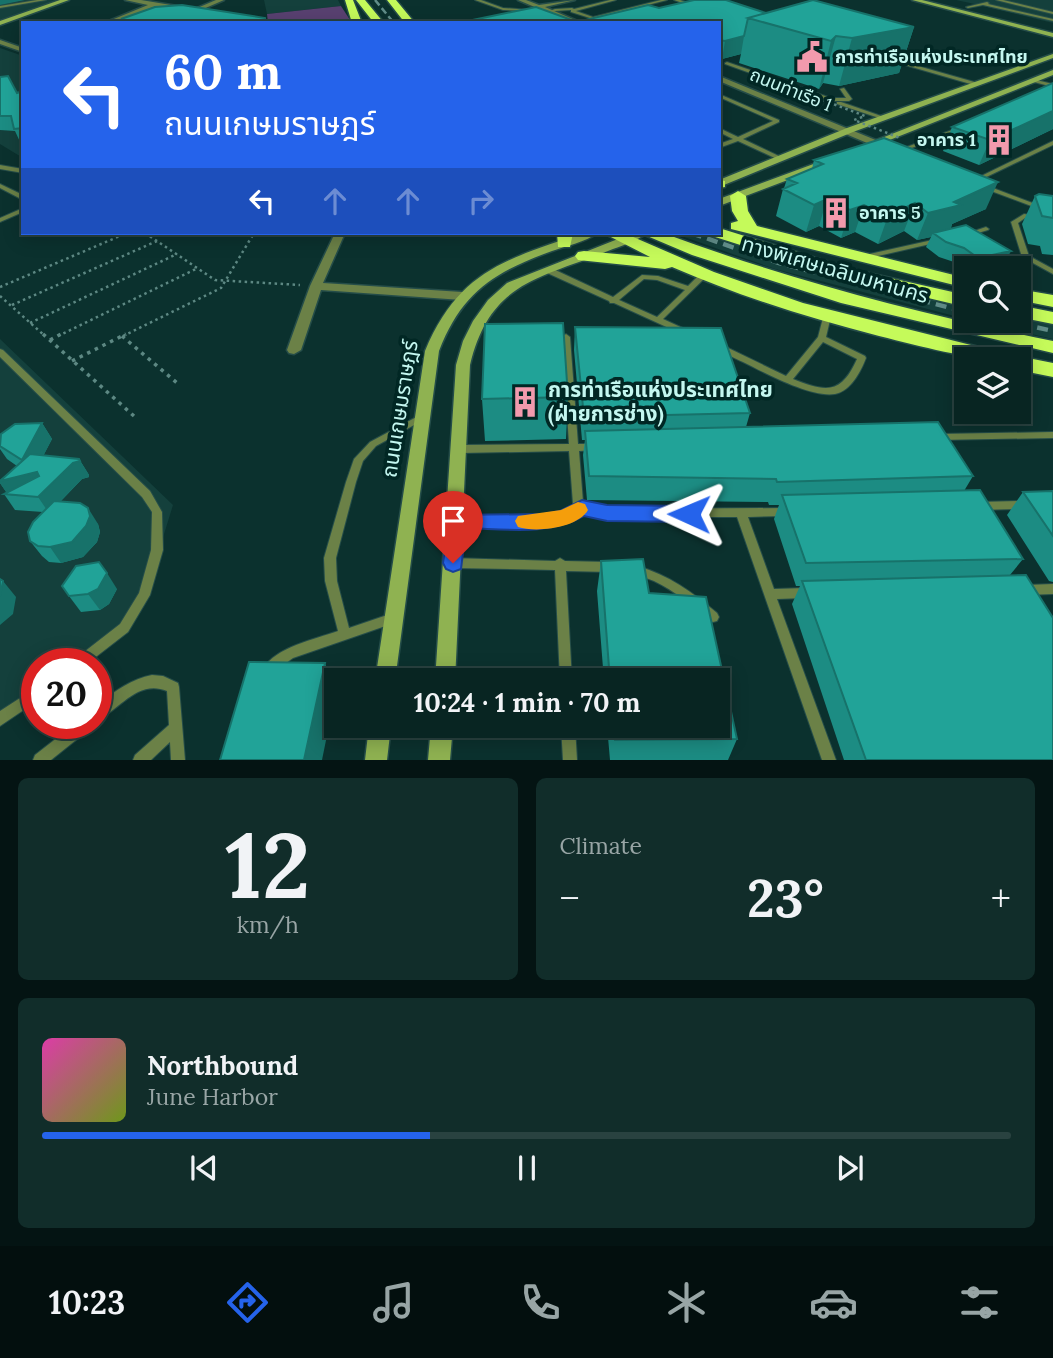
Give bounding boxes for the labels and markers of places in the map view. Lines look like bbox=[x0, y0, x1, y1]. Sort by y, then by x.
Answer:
public building icon: การท่าเรือแห่งประเทศไทย bbox=[795, 40, 829, 74]
place label: การท่าเรือแห่งประเทศไทย bbox=[835, 45, 1028, 68]
building icon: อาคาร 1 bbox=[982, 123, 1016, 157]
place label: อาคาร 1 bbox=[917, 128, 976, 151]
building icon: อาคาร 5 bbox=[819, 196, 853, 230]
place label: อาคาร 5 bbox=[859, 201, 921, 224]
place label: การท่าเรือแห่งประเทศไทย (ฝ่ายการช่าง) bbox=[548, 376, 773, 427]
building icon: การท่าเรือแห่งประเทศไทย (ฝ่ายการช่าง) bbox=[508, 385, 542, 419]
pin bbox=[423, 491, 483, 563]

